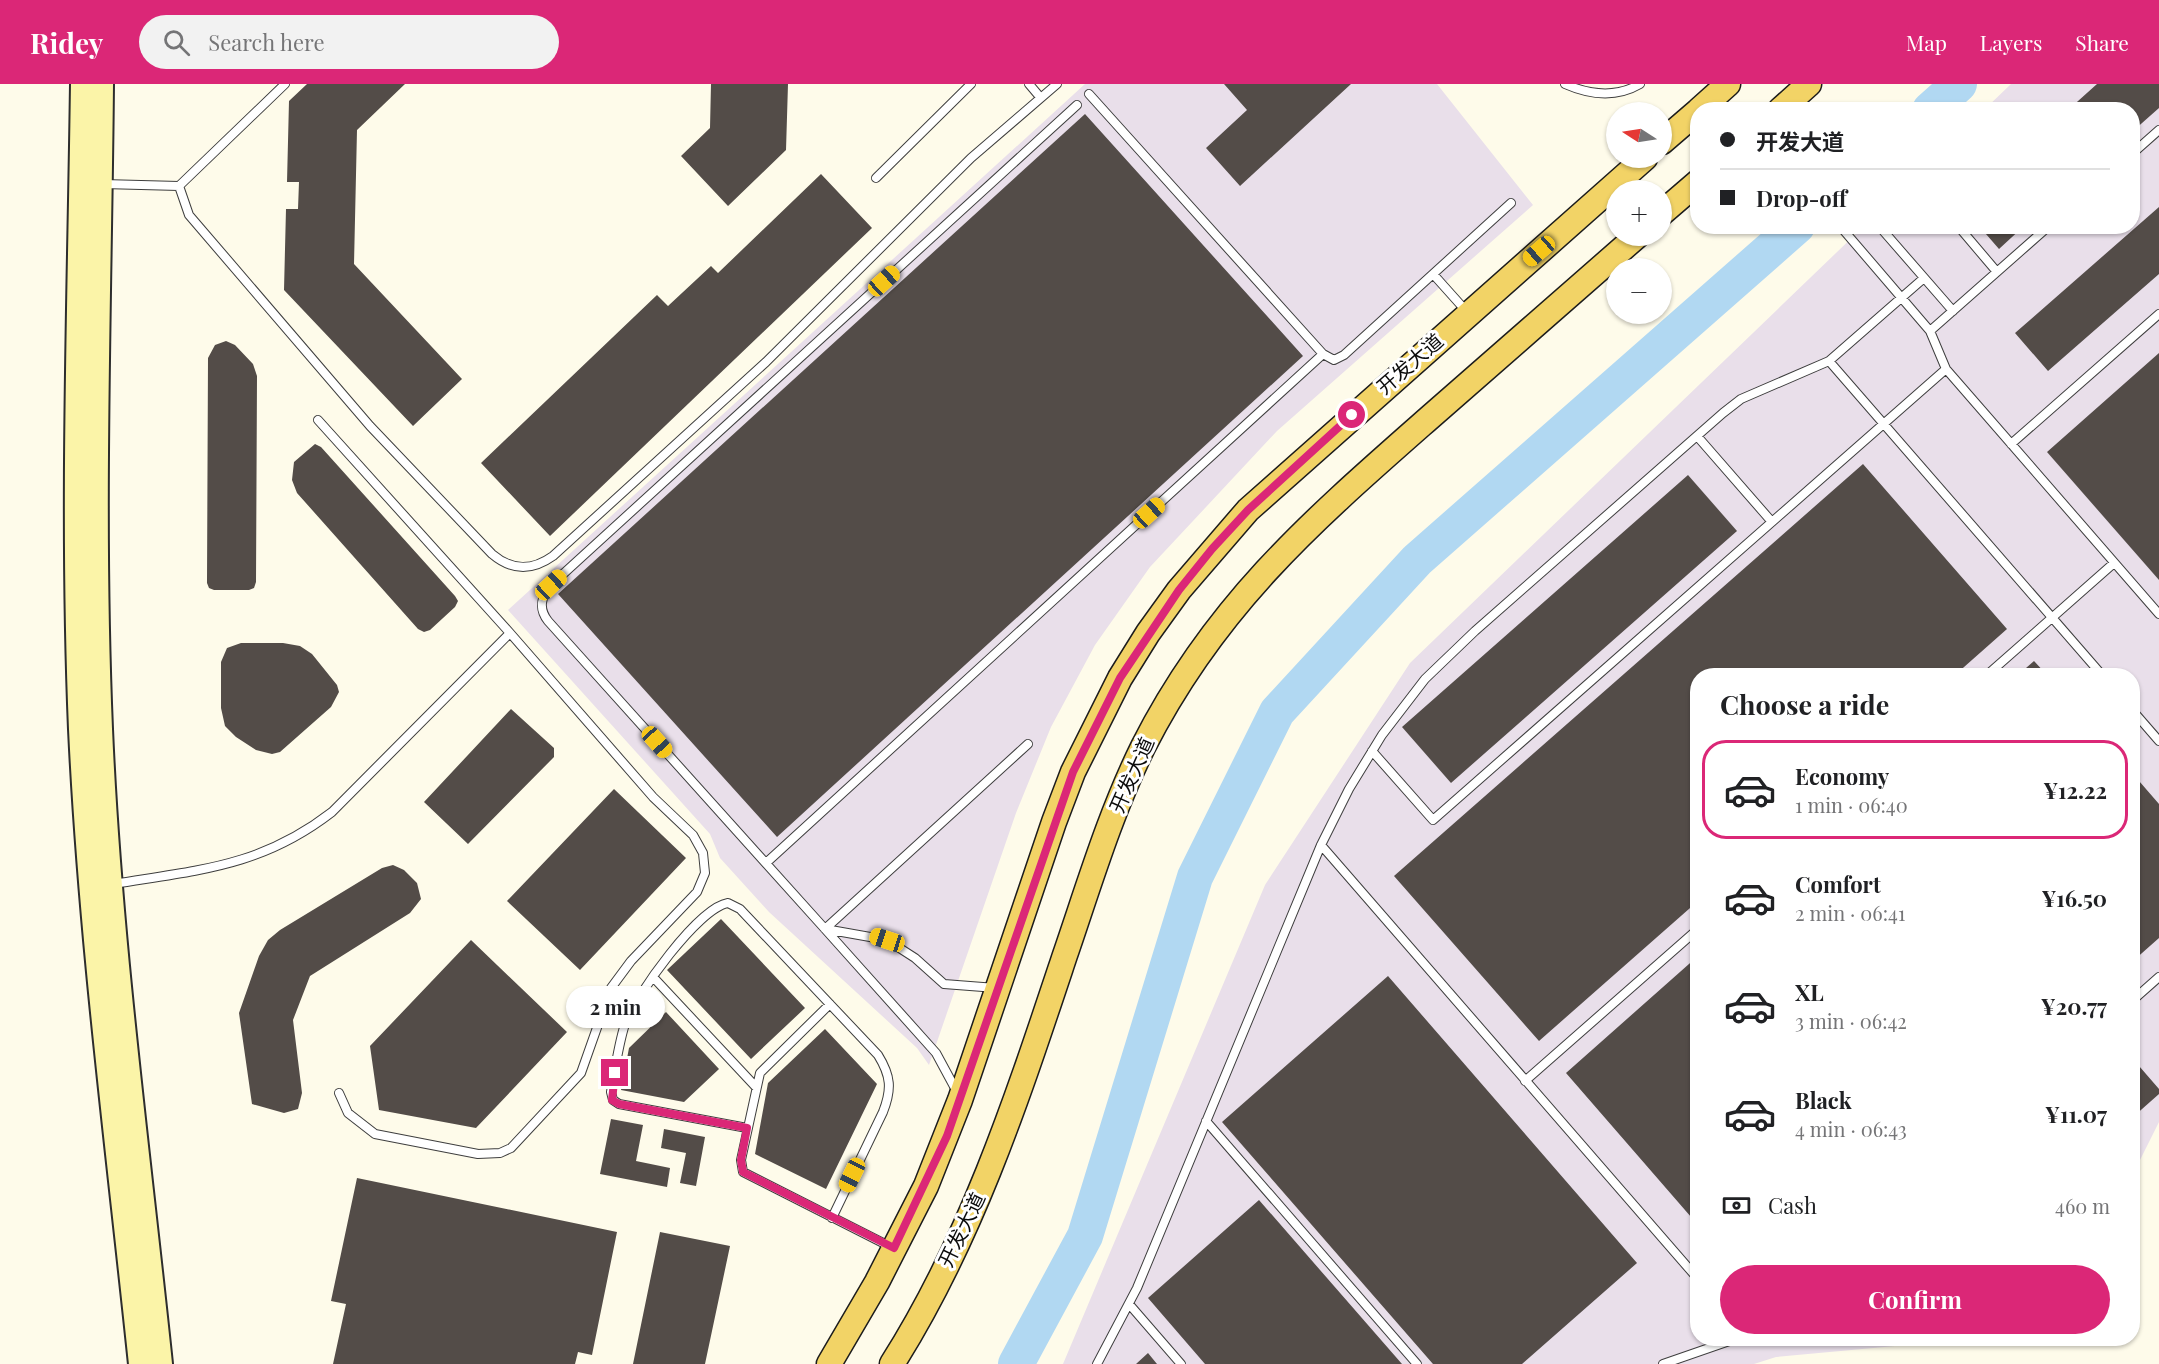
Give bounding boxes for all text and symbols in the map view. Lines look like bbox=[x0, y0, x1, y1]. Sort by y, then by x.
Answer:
search box bbox=[139, 15, 559, 69]
text: Ridey bbox=[30, 24, 103, 61]
icon: search bbox=[160, 26, 193, 59]
text: Search here bbox=[208, 27, 325, 57]
text: Map bbox=[1906, 28, 1947, 56]
text: Layers bbox=[1980, 28, 2042, 56]
text: Share bbox=[2075, 28, 2129, 56]
north arrow bbox=[1606, 102, 1672, 168]
map controls bbox=[1606, 102, 1672, 324]
text: 开发大道 bbox=[1756, 126, 1844, 156]
button: + bbox=[1606, 180, 1672, 246]
text: Drop-off bbox=[1756, 183, 1847, 213]
car bbox=[1520, 232, 1558, 270]
button: − bbox=[1606, 258, 1672, 324]
car bbox=[865, 262, 903, 300]
street label: 开发大道 bbox=[1370, 326, 1448, 399]
route start bbox=[1338, 401, 1365, 428]
car bbox=[1130, 494, 1168, 532]
car bbox=[532, 566, 570, 604]
text: Choose a ride bbox=[1720, 686, 1889, 722]
car bbox=[638, 723, 676, 761]
street label: 开发大道 bbox=[1102, 732, 1159, 816]
text: Economy bbox=[1795, 761, 1889, 791]
icon: car bbox=[1723, 763, 1777, 817]
text: ¥12.22 bbox=[2043, 775, 2107, 805]
text: 1 min · 06:40 bbox=[1795, 791, 1908, 818]
text: Comfort bbox=[1795, 869, 1881, 899]
icon: car bbox=[1723, 871, 1777, 925]
text: ¥16.50 bbox=[2041, 883, 2107, 913]
text: 2 min · 06:41 bbox=[1795, 899, 1905, 926]
car bbox=[867, 926, 907, 954]
text: XL bbox=[1795, 977, 1824, 1007]
icon: car bbox=[1723, 979, 1777, 1033]
callout: 2 min bbox=[566, 986, 664, 1028]
text: ¥20.77 bbox=[2041, 991, 2107, 1021]
text: 2 min bbox=[590, 993, 641, 1020]
text: 3 min · 06:42 bbox=[1795, 1007, 1907, 1034]
route end bbox=[601, 1059, 628, 1086]
text: Black bbox=[1795, 1085, 1852, 1115]
icon: car bbox=[1723, 1087, 1777, 1141]
text: ¥11.07 bbox=[2045, 1099, 2107, 1129]
text: 4 min · 06:43 bbox=[1795, 1115, 1907, 1142]
car bbox=[836, 1155, 868, 1195]
street label: 开发大道 bbox=[931, 1187, 990, 1271]
icon: cash bbox=[1720, 1189, 1753, 1222]
text: Cash bbox=[1768, 1190, 1817, 1220]
text: 460 m bbox=[2055, 1192, 2110, 1219]
button: Confirm bbox=[1720, 1265, 2110, 1334]

